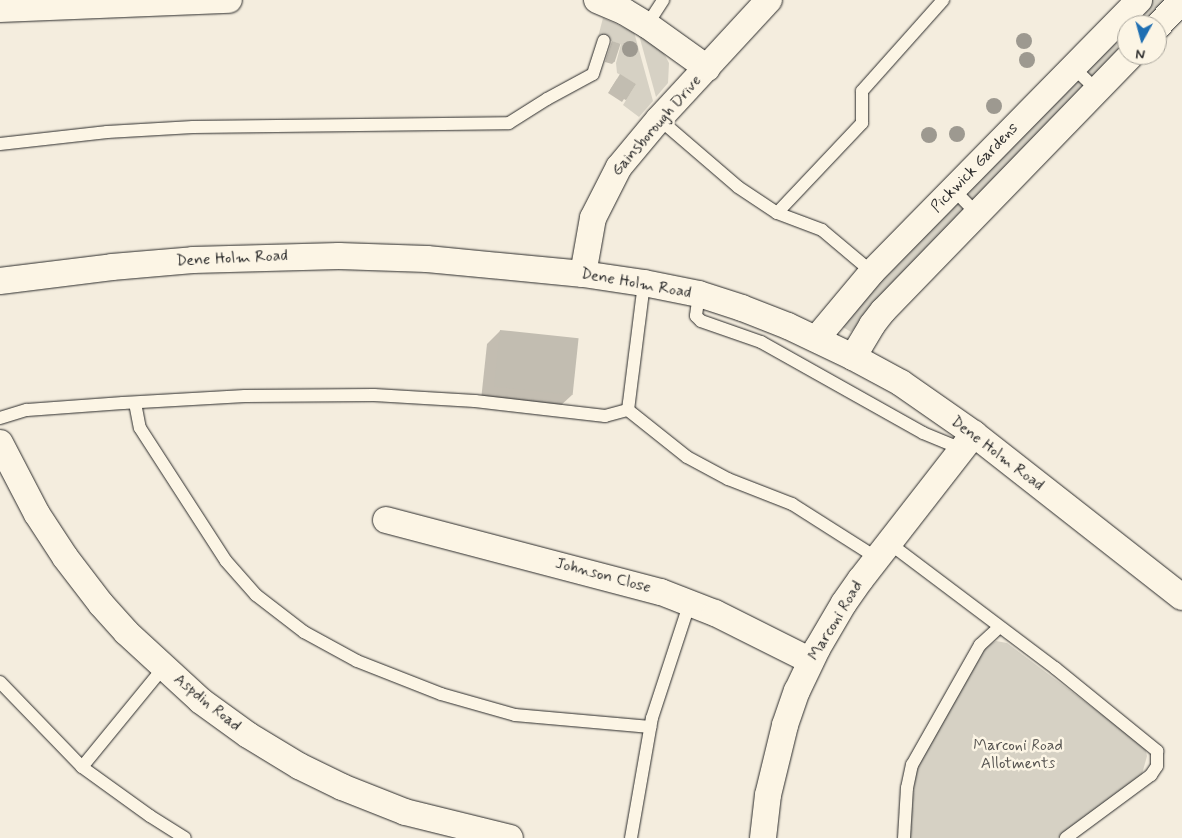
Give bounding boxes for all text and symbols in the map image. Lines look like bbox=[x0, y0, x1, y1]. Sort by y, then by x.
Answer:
north arrow bbox=[1117, 15, 1167, 65]
text: N bbox=[1135, 44, 1146, 63]
street label: Gainsborough Drive bbox=[608, 72, 706, 180]
street label: Pickwick Gardens bbox=[927, 119, 1023, 217]
street label: Dene Holm Road bbox=[175, 246, 289, 272]
street label: Dene Holm Road bbox=[578, 265, 694, 303]
street label: Dene Holm Road bbox=[946, 412, 1048, 496]
street label: Johnson Close bbox=[553, 554, 653, 598]
street label: Marconi Road bbox=[805, 578, 867, 664]
street label: Aspdin Road bbox=[169, 670, 245, 736]
park label: Marconi Road Allotments bbox=[973, 736, 1063, 774]

